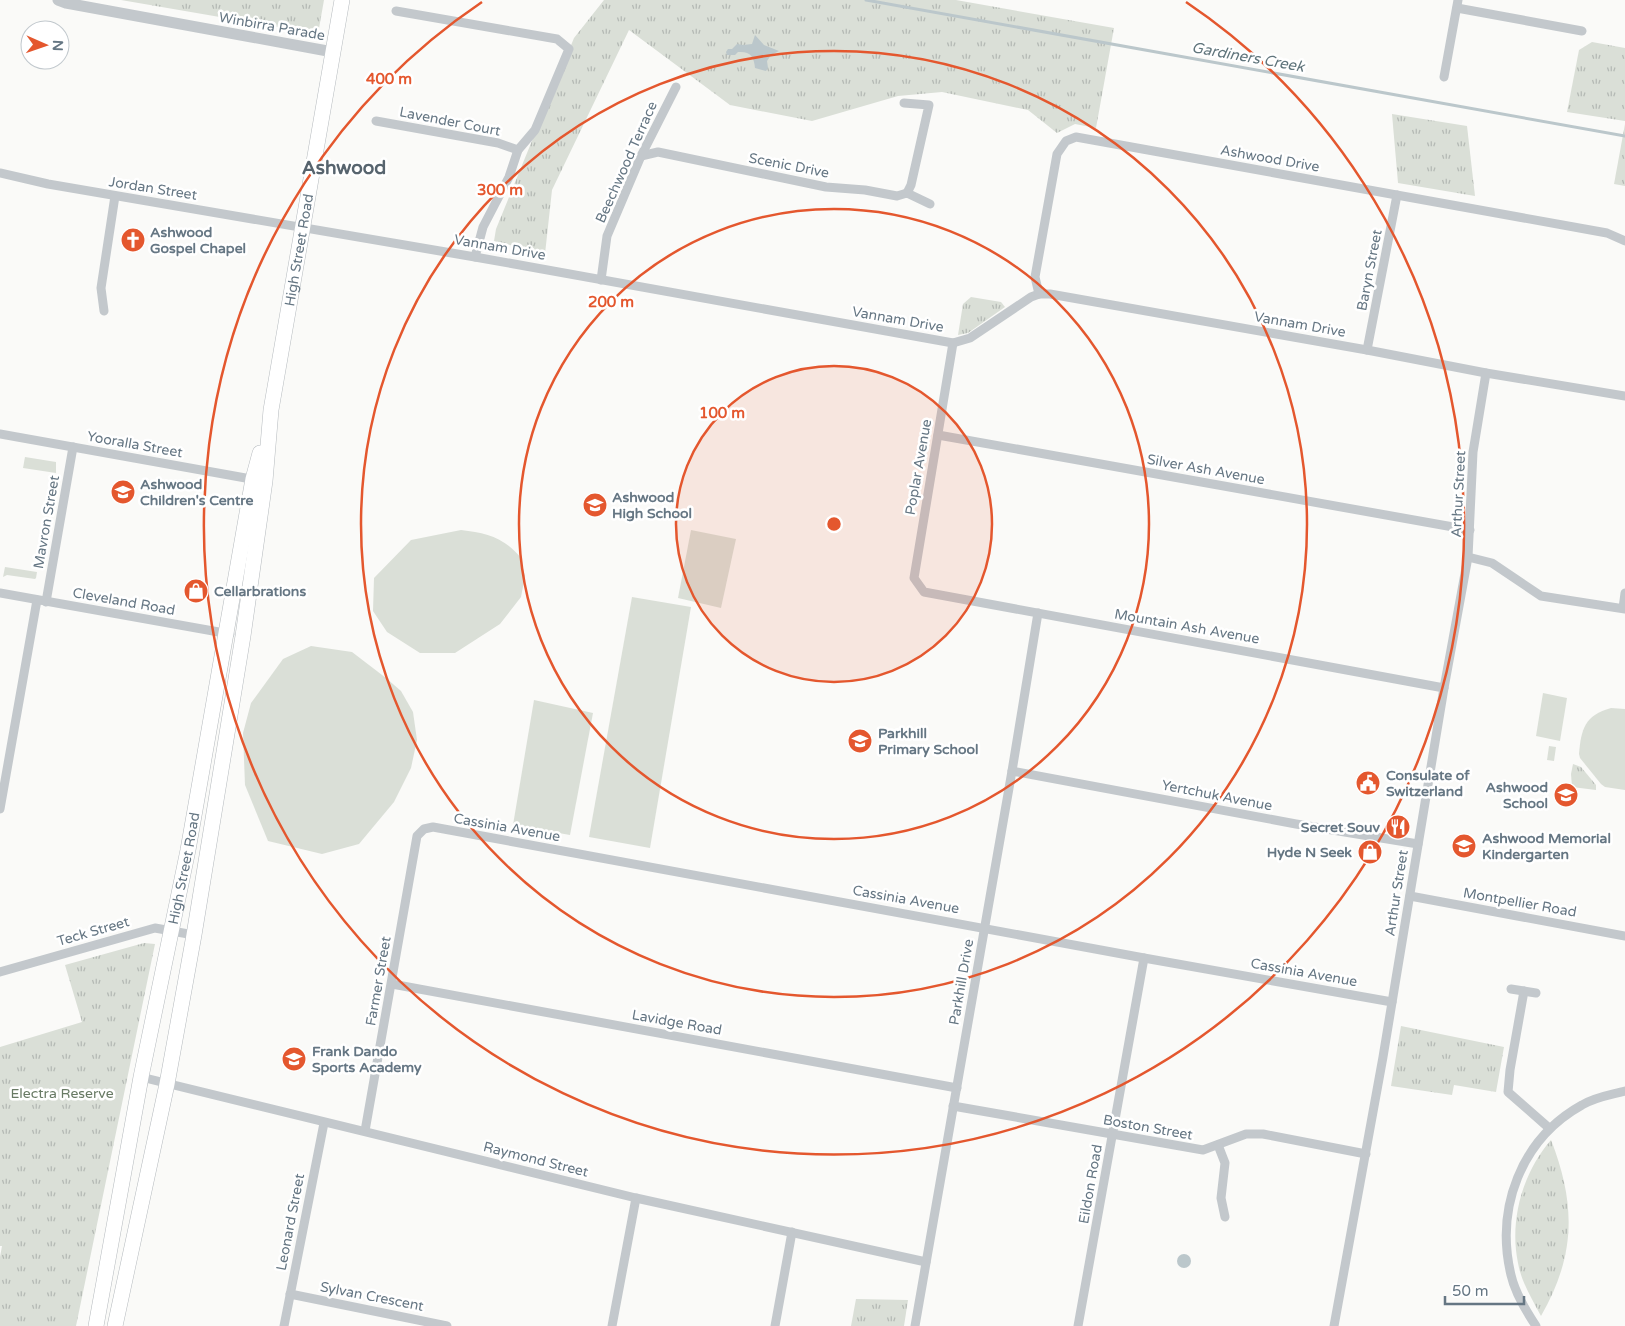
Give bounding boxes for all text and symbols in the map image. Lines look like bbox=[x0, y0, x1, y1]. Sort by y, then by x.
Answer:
street label: Winbirra Parade bbox=[218, 9, 326, 44]
north arrow bbox=[20, 20, 70, 70]
water label: Gardiners Creek bbox=[1190, 38, 1307, 76]
text: N bbox=[49, 40, 66, 51]
text: 400 m bbox=[366, 70, 412, 88]
street label: Beechwood Terrace bbox=[592, 99, 661, 226]
street label: Lavender Court bbox=[398, 103, 503, 140]
street label: Ashwood Drive bbox=[1219, 141, 1321, 176]
street label: Scenic Drive bbox=[747, 149, 831, 182]
district label: Ashwood bbox=[302, 157, 386, 179]
street label: Jordan Street bbox=[108, 173, 199, 204]
text: 300 m bbox=[477, 181, 523, 199]
street label: High Street Road bbox=[281, 193, 317, 308]
place label: Ashwood Gospel Chapel bbox=[150, 224, 246, 257]
church icon: Ashwood Gospel Chapel bbox=[120, 227, 146, 253]
street label: Baryn Street bbox=[1353, 227, 1386, 312]
street label: Vannam Drive bbox=[453, 231, 547, 264]
text: 200 m bbox=[588, 293, 634, 311]
street label: Vannam Drive bbox=[851, 303, 945, 336]
street label: Vannam Drive bbox=[1253, 308, 1347, 341]
text: 100 m bbox=[699, 404, 745, 422]
street label: Poplar Avenue bbox=[902, 418, 935, 516]
street label: Yooralla Street bbox=[86, 428, 185, 461]
street label: Arthur Street bbox=[1448, 449, 1469, 538]
street label: Silver Ash Avenue bbox=[1146, 451, 1266, 488]
street label: Mavron Street bbox=[30, 473, 63, 570]
place label: Ashwood Children's Centre bbox=[140, 476, 253, 509]
school or university icon: Ashwood Children's Centre bbox=[110, 479, 136, 505]
place label: Ashwood High School bbox=[612, 489, 692, 522]
school or university icon: Ashwood High School bbox=[582, 492, 608, 518]
centre of rings bbox=[825, 515, 843, 533]
shop icon: Cellarbrations bbox=[183, 578, 209, 604]
place label: Cellarbrations bbox=[214, 583, 306, 600]
street label: Cleveland Road bbox=[71, 584, 177, 619]
street label: Mountain Ash Avenue bbox=[1113, 605, 1261, 648]
place label: Parkhill Primary School bbox=[878, 725, 979, 758]
school or university icon: Parkhill Primary School bbox=[847, 728, 873, 754]
place label: Consulate of Switzerland bbox=[1386, 767, 1470, 800]
public building icon: Consulate of Switzerland bbox=[1355, 770, 1381, 796]
street label: Yertchuk Avenue bbox=[1160, 776, 1274, 815]
place label: Ashwood School bbox=[1486, 779, 1548, 812]
school or university icon: Ashwood School bbox=[1553, 782, 1579, 808]
street label: Cassinia Avenue bbox=[452, 810, 562, 845]
street label: High Street Road bbox=[165, 811, 203, 926]
restaurant icon: Secret Souv bbox=[1385, 814, 1411, 840]
place label: Secret Souv bbox=[1301, 819, 1381, 836]
place label: Ashwood Memorial Kindergarten bbox=[1482, 830, 1611, 863]
school or university icon: Ashwood Memorial Kindergarten bbox=[1451, 833, 1477, 859]
shop icon: Hyde N Seek bbox=[1357, 839, 1383, 865]
place label: Hyde N Seek bbox=[1267, 844, 1352, 861]
street label: Arthur Street bbox=[1381, 848, 1412, 937]
street label: Cassinia Avenue bbox=[851, 882, 961, 917]
street label: Montpellier Road bbox=[1462, 884, 1578, 921]
street label: Teck Street bbox=[55, 913, 132, 950]
street label: Farmer Street bbox=[362, 934, 395, 1027]
street label: Parkhill Drive bbox=[946, 938, 977, 1026]
street label: Cassinia Avenue bbox=[1249, 955, 1359, 990]
street label: Lavidge Road bbox=[631, 1006, 723, 1039]
place label: Frank Dando Sports Academy bbox=[312, 1043, 422, 1076]
school or university icon: Frank Dando Sports Academy bbox=[281, 1046, 307, 1072]
park label: Electra Reserve bbox=[10, 1085, 114, 1102]
street label: Boston Street bbox=[1102, 1111, 1195, 1144]
street label: Raymond Street bbox=[482, 1138, 591, 1181]
street label: Eildon Road bbox=[1075, 1143, 1106, 1225]
street label: Leonard Street bbox=[273, 1171, 308, 1272]
scale bar bbox=[1445, 1274, 1524, 1306]
street label: Sylvan Crescent bbox=[319, 1278, 426, 1315]
text: 50 m bbox=[1452, 1282, 1489, 1300]

